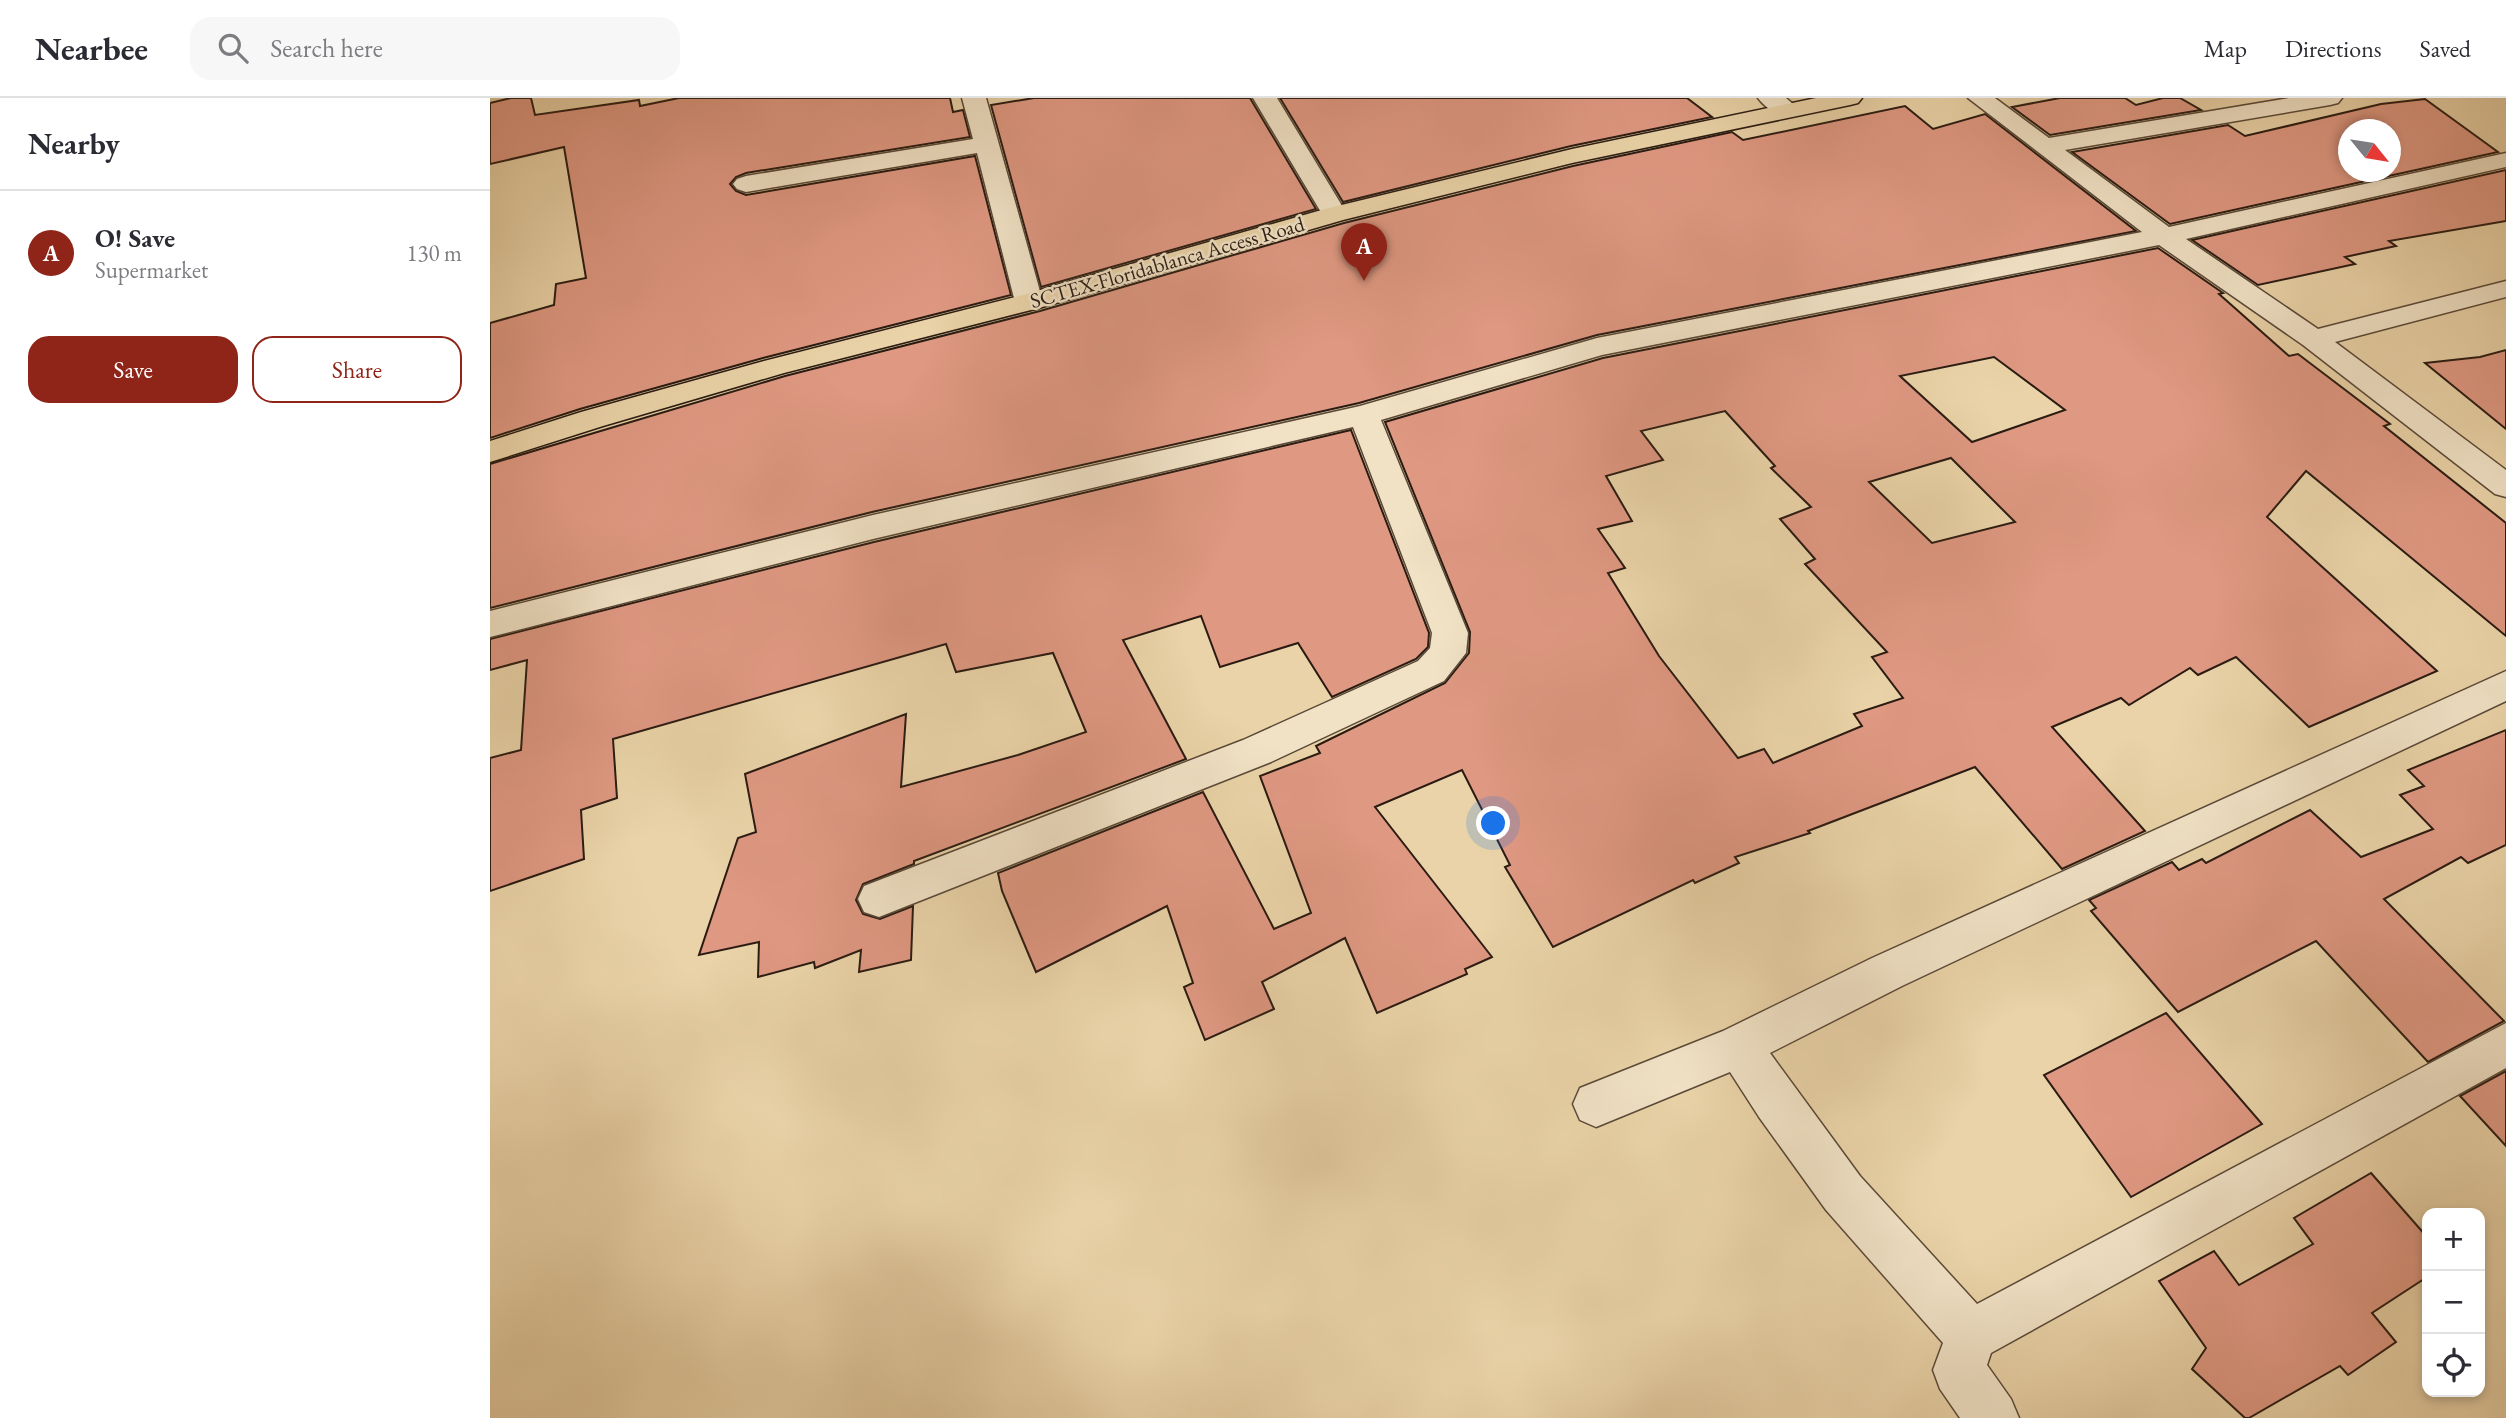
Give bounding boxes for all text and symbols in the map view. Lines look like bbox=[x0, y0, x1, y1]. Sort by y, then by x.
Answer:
search box bbox=[190, 17, 680, 80]
text: Nearbee bbox=[35, 27, 148, 70]
icon: search bbox=[214, 29, 252, 67]
text: Search here bbox=[270, 31, 383, 65]
text: Map bbox=[2204, 33, 2247, 64]
text: Directions bbox=[2285, 33, 2382, 64]
text: Saved bbox=[2420, 33, 2471, 64]
north arrow bbox=[2338, 119, 2401, 182]
text: Nearby bbox=[28, 124, 120, 163]
street label: SCTEX-Floridablanca Access Road bbox=[1027, 210, 1308, 314]
text: O! Save bbox=[95, 221, 175, 255]
pin: A bbox=[1341, 223, 1387, 281]
text: A bbox=[43, 238, 59, 268]
text: 130 m bbox=[406, 238, 462, 268]
text: Supermarket bbox=[95, 255, 208, 285]
button: Save bbox=[28, 336, 238, 403]
button: Share bbox=[252, 336, 462, 403]
your location bbox=[1476, 806, 1510, 840]
map controls bbox=[2422, 1208, 2485, 1397]
button: + bbox=[2422, 1208, 2485, 1271]
button: − bbox=[2422, 1271, 2485, 1334]
button: locate bbox=[2422, 1334, 2485, 1397]

